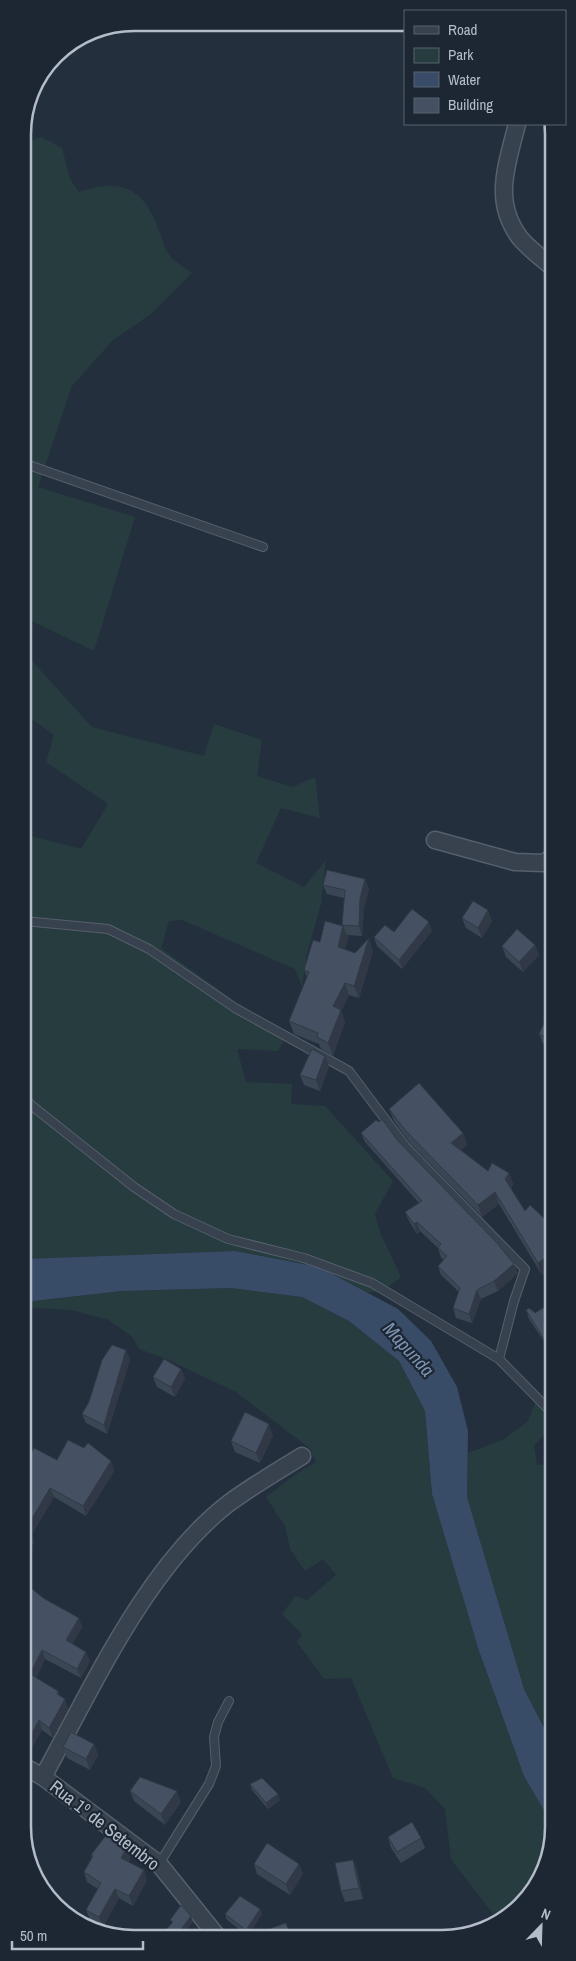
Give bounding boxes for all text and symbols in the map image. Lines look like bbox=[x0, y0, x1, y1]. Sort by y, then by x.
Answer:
legend bbox=[404, 10, 566, 125]
text: Road bbox=[448, 19, 477, 40]
text: Park bbox=[448, 44, 474, 65]
text: Water bbox=[448, 69, 480, 90]
text: Building bbox=[448, 94, 493, 115]
water label: Mapunda bbox=[378, 1316, 441, 1382]
street label: Rua 1º de Setembro bbox=[45, 1774, 165, 1876]
north arrow bbox=[516, 1901, 566, 1951]
text: N bbox=[539, 1904, 553, 1924]
scale bar bbox=[12, 1918, 144, 1950]
text: 50 m bbox=[20, 1925, 47, 1946]

